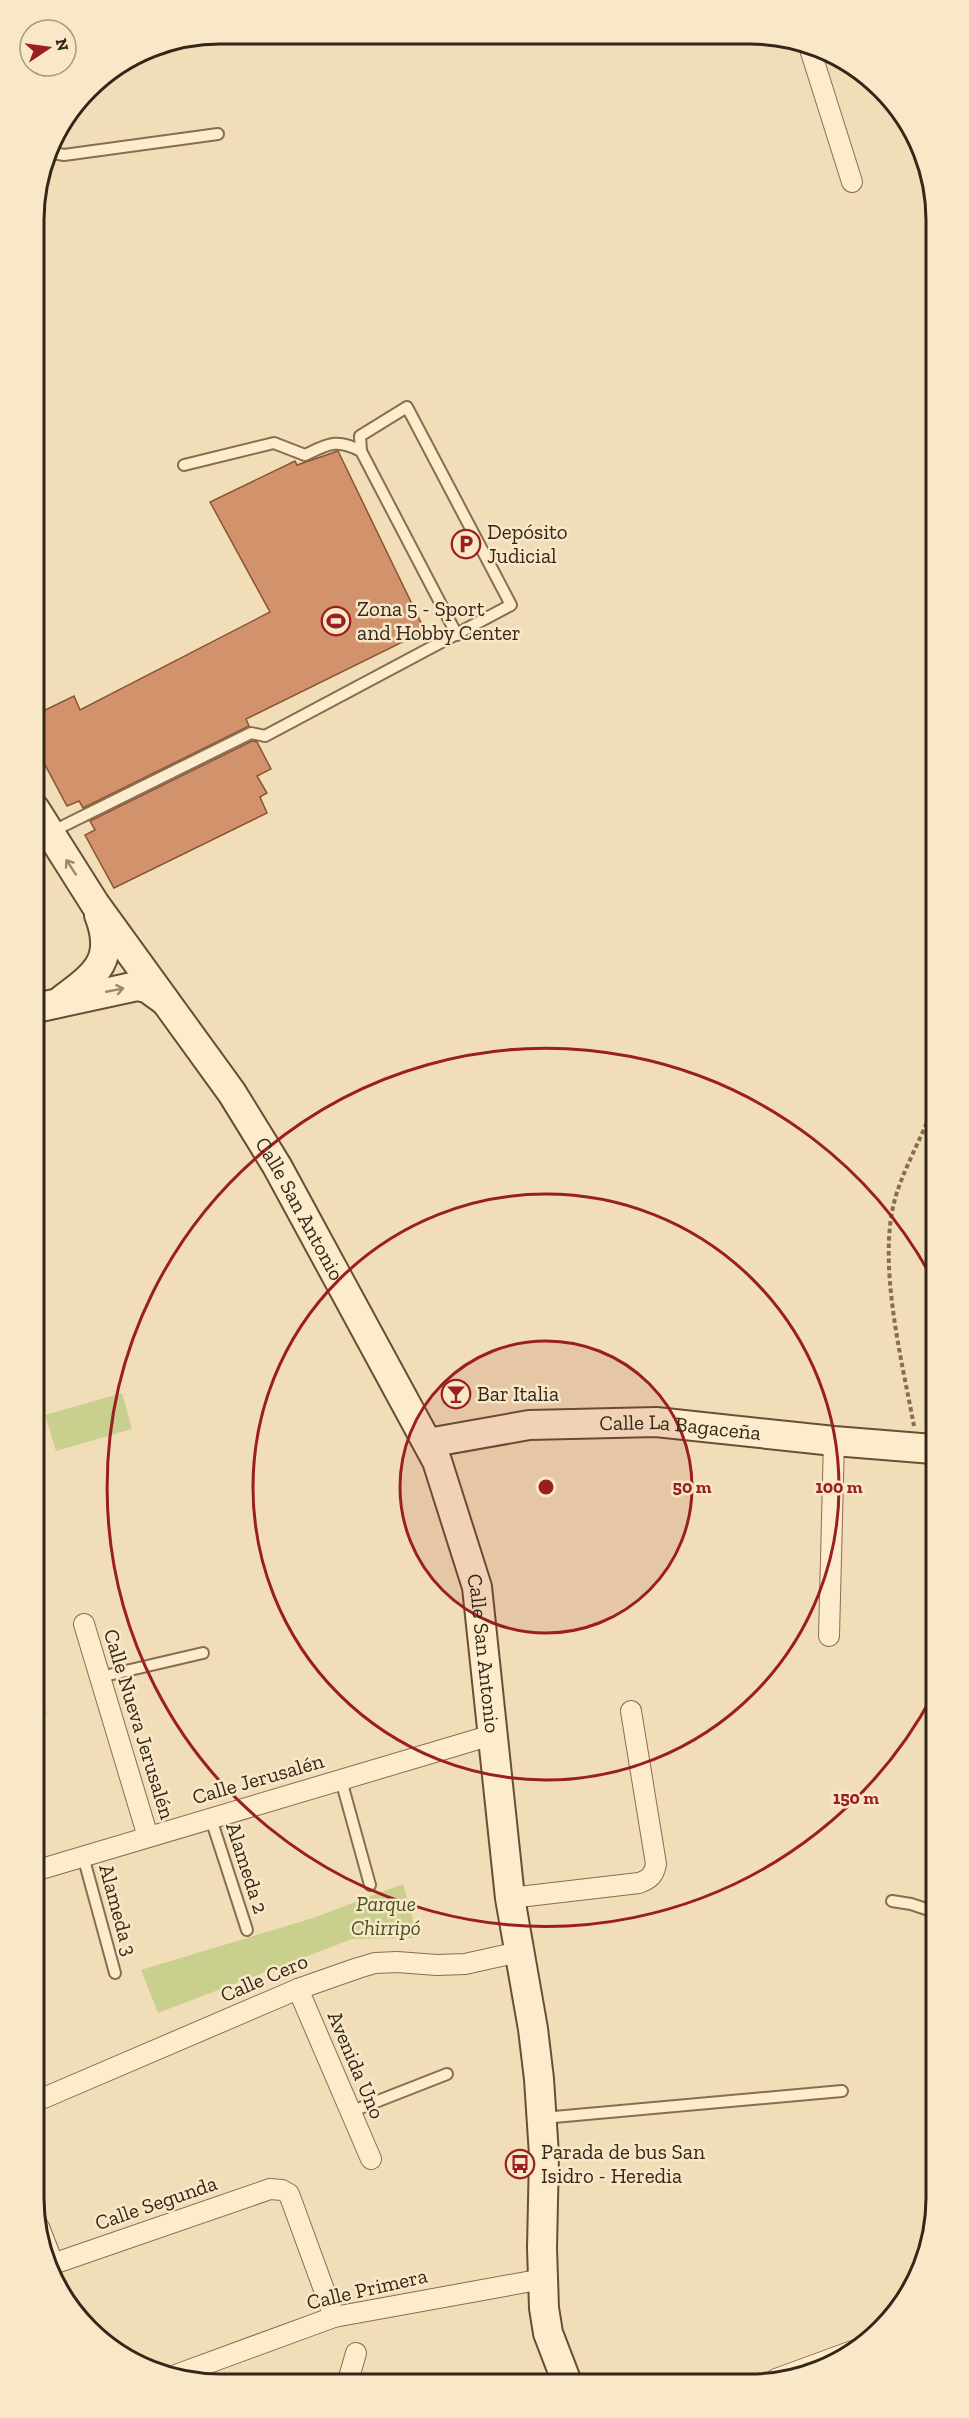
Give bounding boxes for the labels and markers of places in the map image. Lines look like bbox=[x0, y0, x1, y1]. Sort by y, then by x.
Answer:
place label: Depósito Judicial bbox=[487, 519, 568, 568]
parking icon: Depósito Judicial bbox=[450, 528, 482, 560]
place label: Zona 5 - Sport and Hobby Center bbox=[357, 596, 521, 645]
sports icon: Zona 5 - Sport and Hobby Center bbox=[320, 605, 352, 637]
bar icon: Bar Italia bbox=[440, 1378, 472, 1410]
place label: Bar Italia bbox=[477, 1381, 559, 1406]
centre of rings bbox=[536, 1477, 556, 1497]
place label: Parada de bus San Isidro - Heredia bbox=[541, 2139, 705, 2188]
bus stop icon: Parada de bus San Isidro - Heredia bbox=[504, 2148, 536, 2180]

